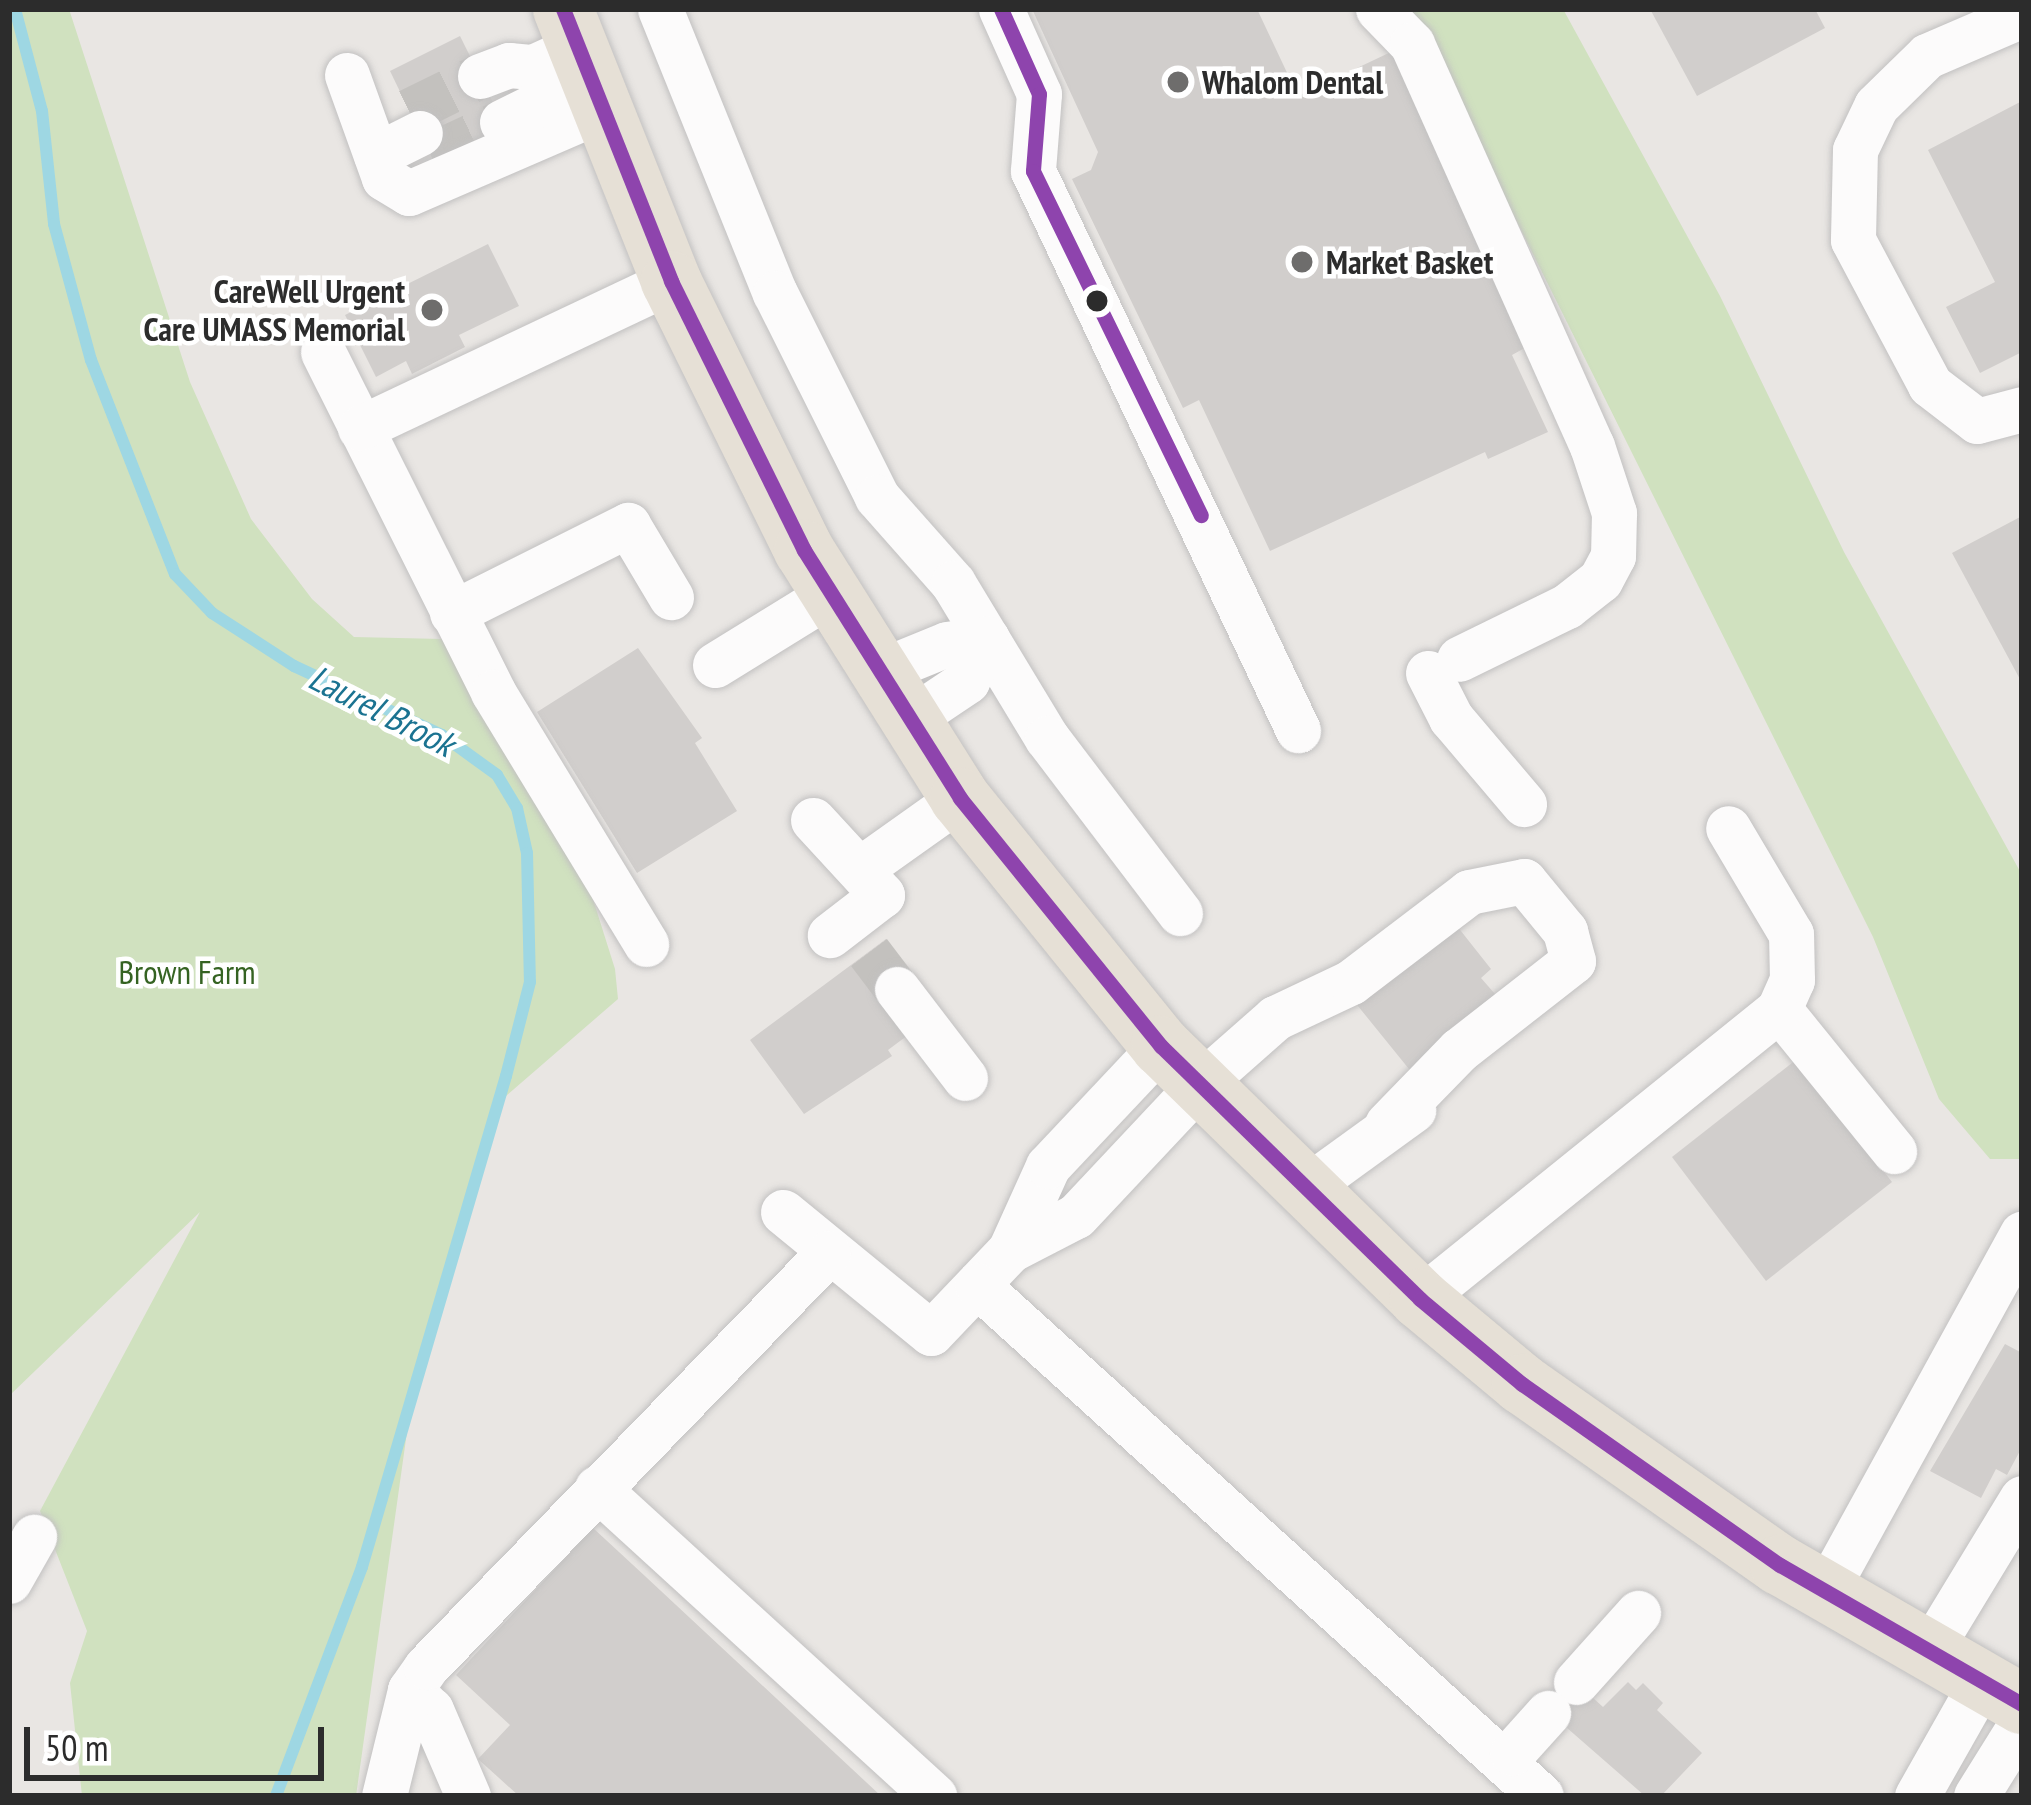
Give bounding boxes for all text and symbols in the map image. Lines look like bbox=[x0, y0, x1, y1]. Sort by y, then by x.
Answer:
place label: Whalom Dental bbox=[1202, 62, 1383, 102]
marker: Whalom Dental bbox=[1165, 69, 1191, 95]
place label: Market Basket bbox=[1326, 242, 1493, 282]
marker: Market Basket bbox=[1289, 249, 1315, 275]
place label: CareWell Urgent Care UMASS Memorial bbox=[143, 271, 405, 349]
unlabelled marker bbox=[1086, 290, 1108, 312]
marker: CareWell Urgent Care UMASS Memorial bbox=[416, 294, 448, 326]
water label: Laurel Brook bbox=[302, 655, 462, 765]
park label: Brown Farm bbox=[119, 952, 255, 992]
scale bar bbox=[30, 1703, 330, 1777]
text: 50 m bbox=[45, 1724, 108, 1771]

